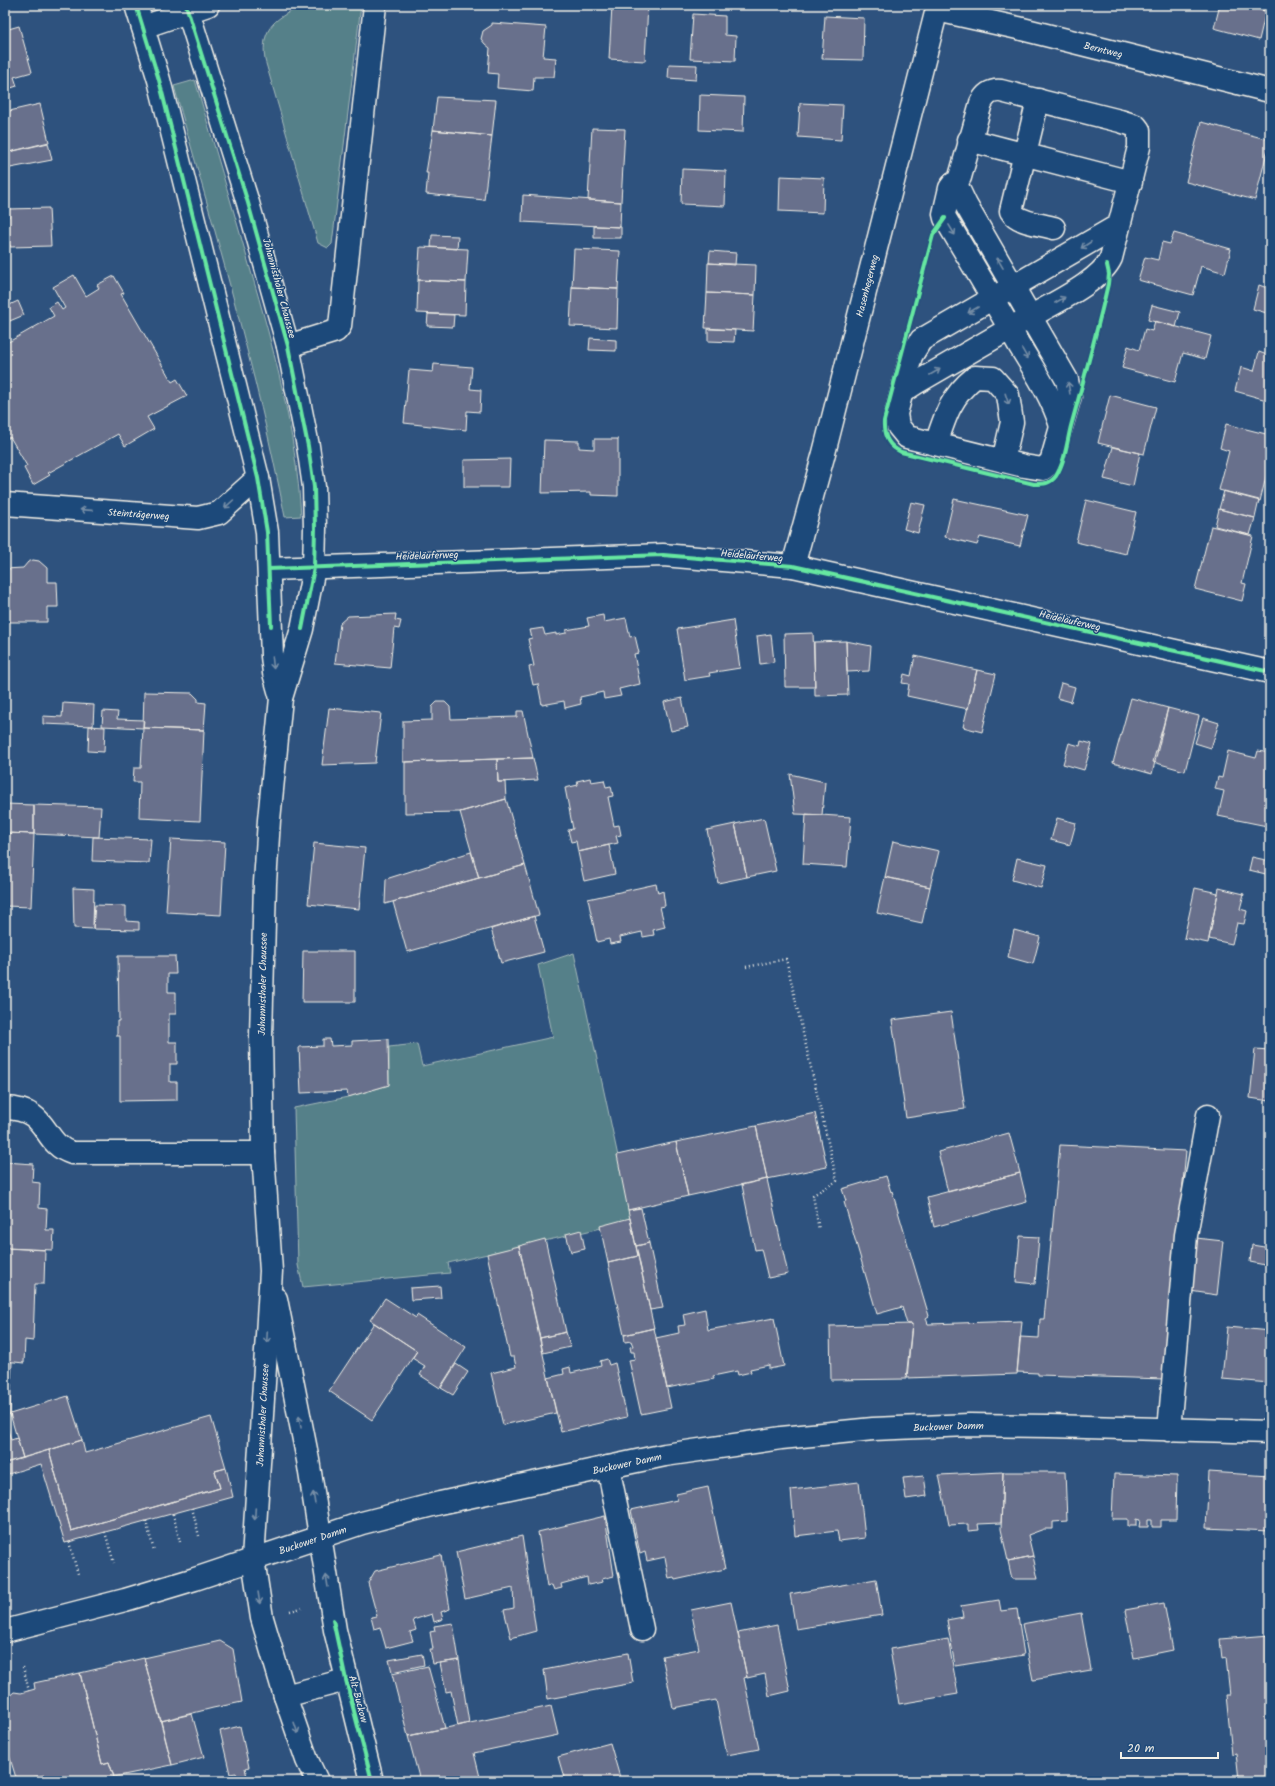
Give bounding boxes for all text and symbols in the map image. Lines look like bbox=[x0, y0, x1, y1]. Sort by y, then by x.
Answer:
street label: Berntweg bbox=[1082, 38, 1124, 63]
one-way arrow bbox=[949, 224, 957, 236]
street label: Johannisthaler Chaussee bbox=[258, 236, 300, 341]
one-way arrow bbox=[1081, 241, 1092, 249]
street label: Hasenhegerweg bbox=[852, 253, 883, 319]
one-way arrow bbox=[995, 257, 1003, 269]
one-way arrow bbox=[1054, 295, 1066, 303]
one-way arrow bbox=[967, 306, 979, 314]
one-way arrow bbox=[1021, 348, 1029, 360]
one-way arrow bbox=[929, 367, 941, 375]
one-way arrow bbox=[1065, 382, 1073, 395]
one-way arrow bbox=[1004, 392, 1011, 405]
one-way arrow bbox=[224, 499, 234, 508]
street label: Steinträgerweg bbox=[107, 504, 170, 525]
one-way arrow bbox=[80, 507, 93, 514]
street label: Heideläuferweg bbox=[720, 545, 784, 567]
street label: Heideläuferweg bbox=[395, 547, 459, 565]
street label: Heideläuferweg bbox=[1037, 606, 1102, 636]
one-way arrow bbox=[269, 656, 277, 669]
street label: Johannisthaler Chaussee bbox=[254, 932, 272, 1036]
one-way arrow bbox=[263, 1330, 270, 1343]
street label: Johannisthaler Chaussee bbox=[252, 1363, 274, 1467]
one-way arrow bbox=[296, 1416, 304, 1429]
street label: Buckower Damm bbox=[913, 1418, 984, 1436]
street label: Buckower Damm bbox=[591, 1449, 664, 1479]
one-way arrow bbox=[309, 1492, 317, 1505]
one-way arrow bbox=[252, 1507, 259, 1520]
street label: Buckower Damm bbox=[277, 1522, 349, 1559]
one-way arrow bbox=[323, 1575, 331, 1588]
one-way arrow bbox=[255, 1591, 263, 1604]
street label: Alt-Buckow bbox=[344, 1674, 372, 1725]
one-way arrow bbox=[293, 1722, 301, 1734]
scale bar bbox=[1121, 1734, 1218, 1760]
text: 20 m bbox=[1127, 1739, 1155, 1758]

